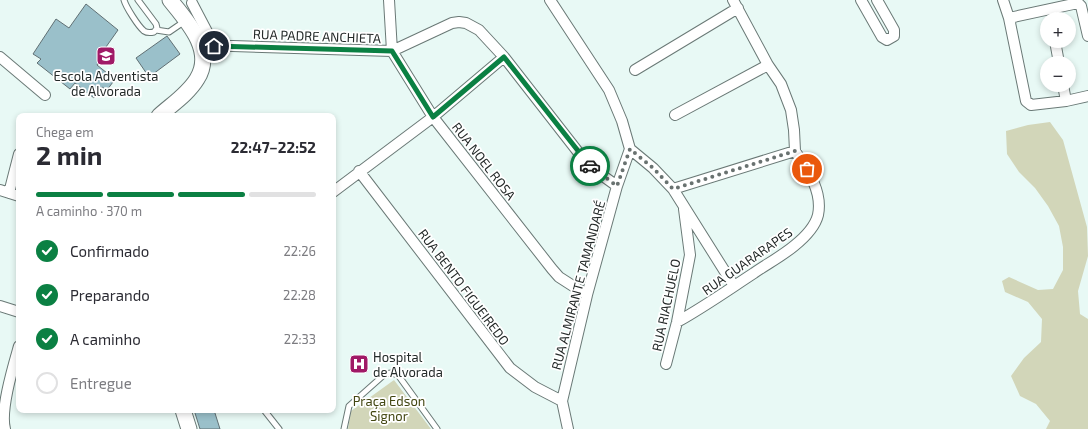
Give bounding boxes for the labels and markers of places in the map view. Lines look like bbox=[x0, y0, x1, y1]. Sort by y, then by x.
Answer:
pin bbox=[197, 29, 231, 63]
school or university icon: Escola Adventista de Alvorada bbox=[95, 45, 117, 67]
place label: Escola Adventista de Alvorada bbox=[54, 68, 158, 99]
pin bbox=[790, 152, 824, 186]
place label: Hospital de Alvorada bbox=[373, 349, 443, 380]
hospital icon: Hospital de Alvorada bbox=[348, 353, 370, 375]

